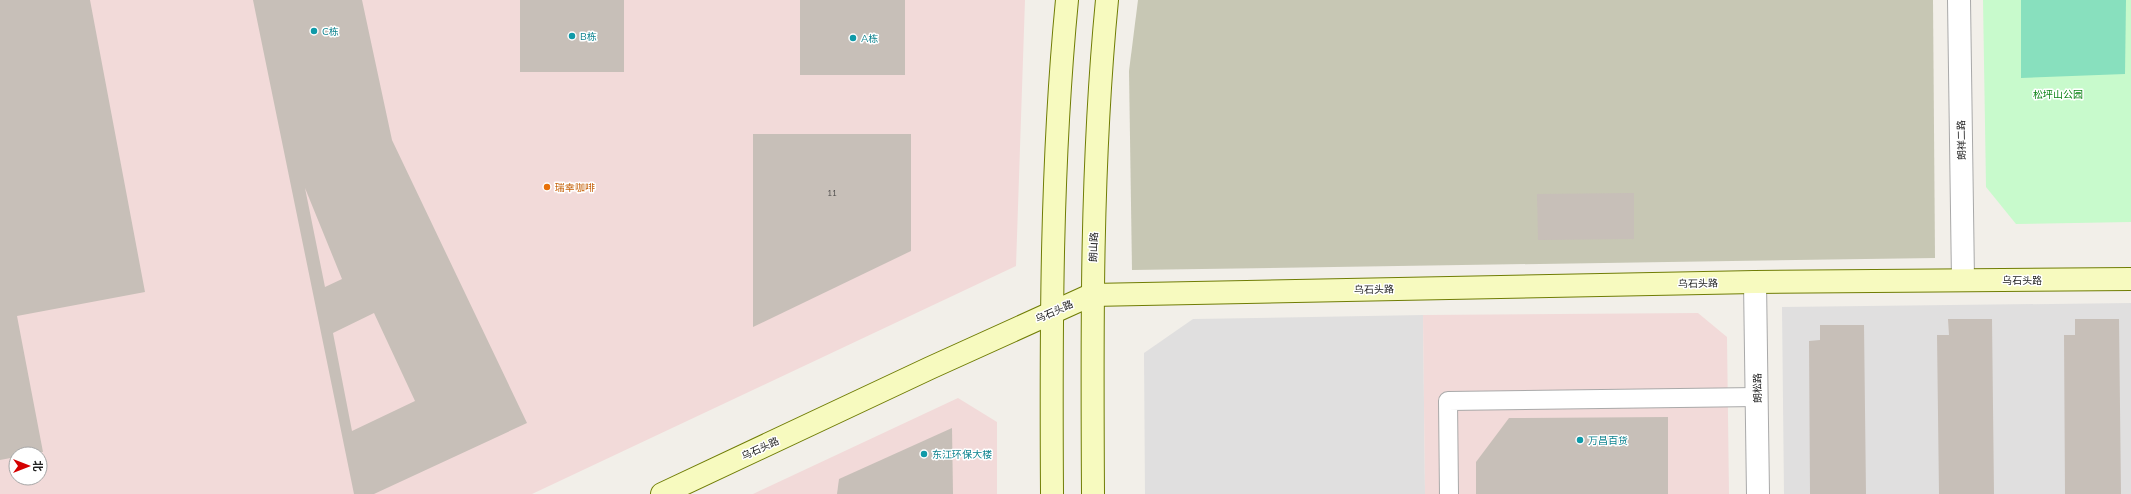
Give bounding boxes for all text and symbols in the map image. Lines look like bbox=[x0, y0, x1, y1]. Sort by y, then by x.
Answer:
place label: C栋 bbox=[322, 25, 339, 38]
marker: C栋 bbox=[309, 26, 319, 36]
place label: B栋 bbox=[580, 30, 597, 43]
marker: B栋 bbox=[567, 31, 577, 41]
place label: A栋 bbox=[861, 32, 878, 45]
marker: A栋 bbox=[848, 33, 858, 43]
park label: 松坪山公园 bbox=[2033, 88, 2083, 101]
street label: 朗祥二路 bbox=[1955, 120, 1968, 160]
place label: 瑞幸咖啡 bbox=[555, 181, 595, 194]
marker: 瑞幸咖啡 bbox=[542, 182, 552, 192]
house number: 11 bbox=[827, 188, 837, 198]
street label: 朗山路 bbox=[1086, 232, 1101, 262]
street label: 乌石头路 bbox=[2002, 274, 2042, 287]
street label: 乌石头路 bbox=[1678, 277, 1718, 290]
street label: 乌石头路 bbox=[1354, 283, 1394, 296]
street label: 乌石头路 bbox=[1033, 297, 1075, 326]
street label: 朗松路 bbox=[1751, 373, 1764, 403]
street label: 乌石头路 bbox=[739, 434, 781, 463]
place label: 万昌百货 bbox=[1588, 434, 1628, 447]
marker: 万昌百货 bbox=[1575, 435, 1585, 445]
north arrow bbox=[8, 446, 48, 486]
place label: 东江环保大楼 bbox=[932, 448, 992, 461]
marker: 东江环保大楼 bbox=[919, 449, 929, 459]
text: 北 bbox=[31, 461, 45, 472]

